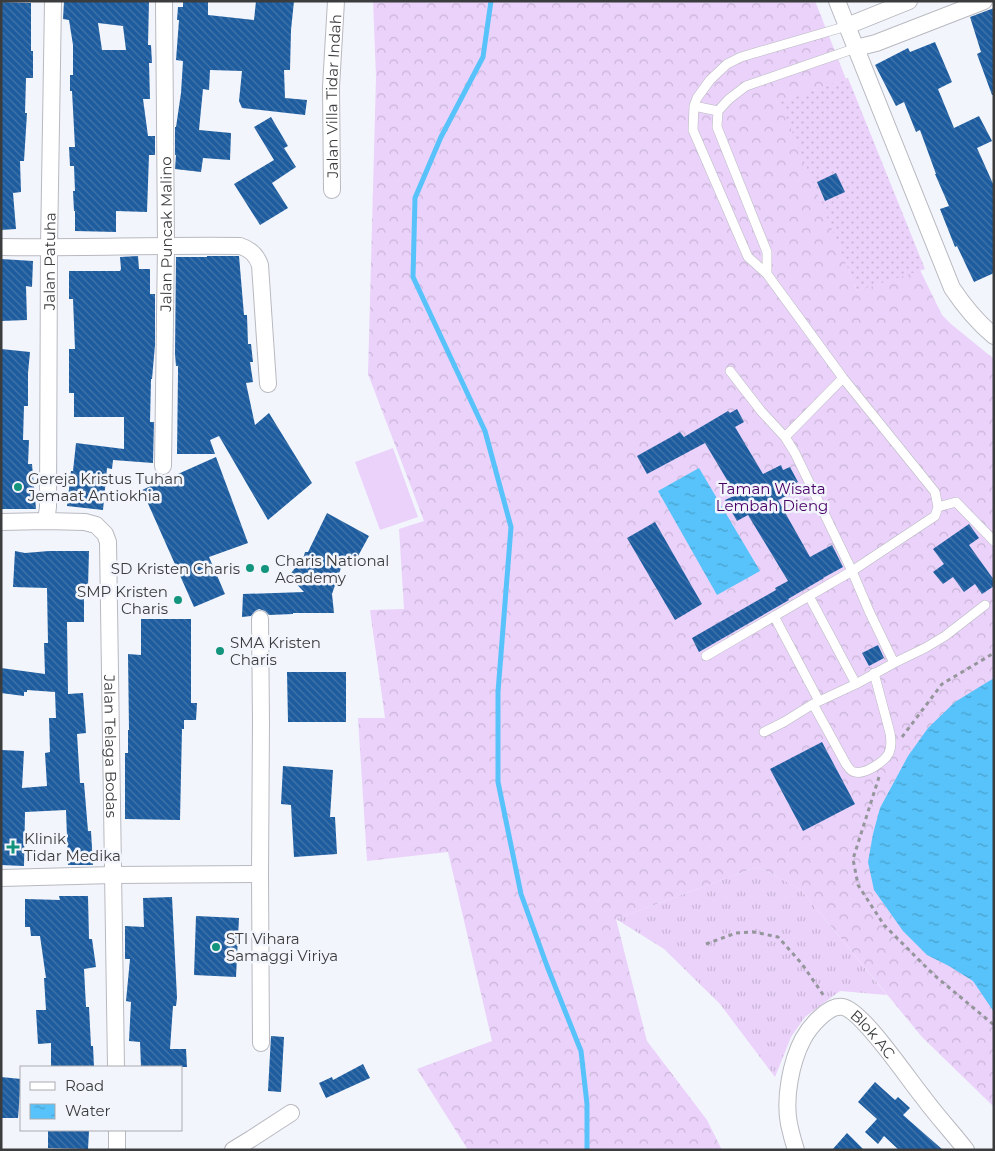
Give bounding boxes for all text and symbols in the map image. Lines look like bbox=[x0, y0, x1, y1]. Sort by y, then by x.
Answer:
street label: Jalan Villa Tidar Indah bbox=[321, 14, 345, 179]
street label: Jalan Puncak Malino bbox=[156, 156, 176, 313]
street label: Jalan Patuha bbox=[39, 212, 59, 311]
place label: Gereja Kristus Tuhan Jemaat Antiokhia bbox=[27, 469, 183, 505]
park label: Taman Wisata Lembah Dieng bbox=[716, 479, 828, 515]
marker: Gereja Kristus Tuhan Jemaat Antiokhia bbox=[12, 481, 24, 493]
place label: Charis National Academy bbox=[275, 551, 389, 587]
place label: SD Kristen Charis bbox=[111, 559, 240, 578]
marker: SD Kristen Charis bbox=[244, 562, 256, 574]
marker: Charis National Academy bbox=[259, 563, 271, 575]
place label: SMP Kristen Charis bbox=[77, 582, 168, 618]
marker: SMP Kristen Charis bbox=[172, 594, 184, 606]
place label: SMA Kristen Charis bbox=[230, 633, 321, 669]
marker: SMA Kristen Charis bbox=[214, 645, 226, 657]
street label: Jalan Telaga Bodas bbox=[101, 674, 122, 818]
place label: Klinik Tidar Medika bbox=[24, 829, 121, 865]
marker: Klinik Tidar Medika bbox=[6, 840, 20, 854]
place label: STI Vihara Samaggi Viriya bbox=[226, 929, 338, 965]
marker: STI Vihara Samaggi Viriya bbox=[210, 941, 222, 953]
street label: Blok AC bbox=[847, 1005, 900, 1062]
legend bbox=[20, 1066, 182, 1131]
text: Road bbox=[65, 1076, 104, 1095]
text: Water bbox=[65, 1101, 111, 1120]

